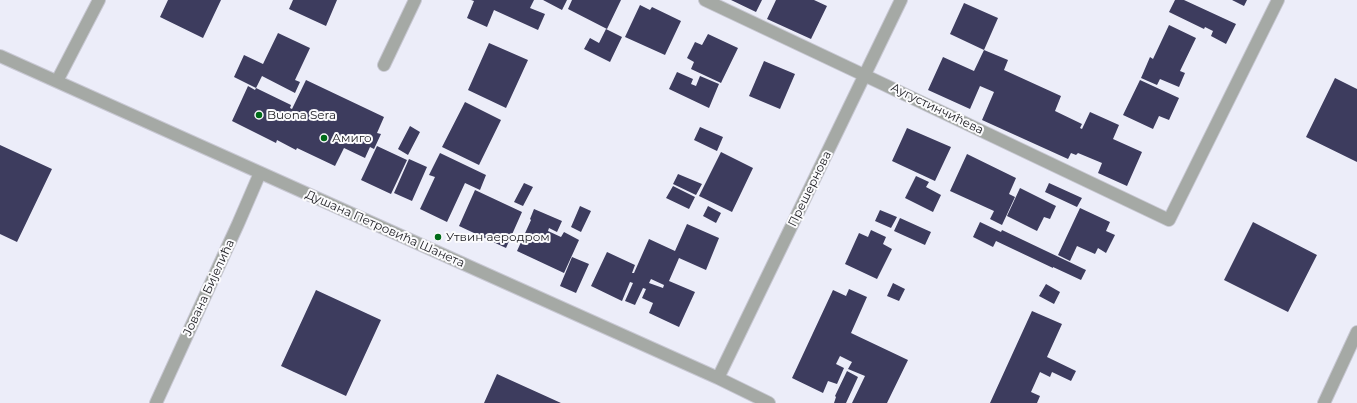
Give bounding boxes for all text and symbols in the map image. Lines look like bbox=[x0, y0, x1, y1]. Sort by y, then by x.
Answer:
street label: Аугустинчићева bbox=[888, 80, 986, 138]
place label: Buona Sera bbox=[267, 108, 336, 122]
marker: Buona Sera bbox=[254, 110, 264, 120]
place label: Амиго bbox=[332, 131, 372, 145]
marker: Амиго bbox=[319, 133, 329, 143]
street label: Прешернова bbox=[785, 149, 835, 229]
street label: Душана Петровића Шанета bbox=[303, 187, 467, 271]
place label: Утвин аеродром bbox=[446, 230, 550, 244]
marker: Утвин аеродром bbox=[433, 232, 443, 242]
street label: Јована Бијелића bbox=[180, 237, 238, 339]

